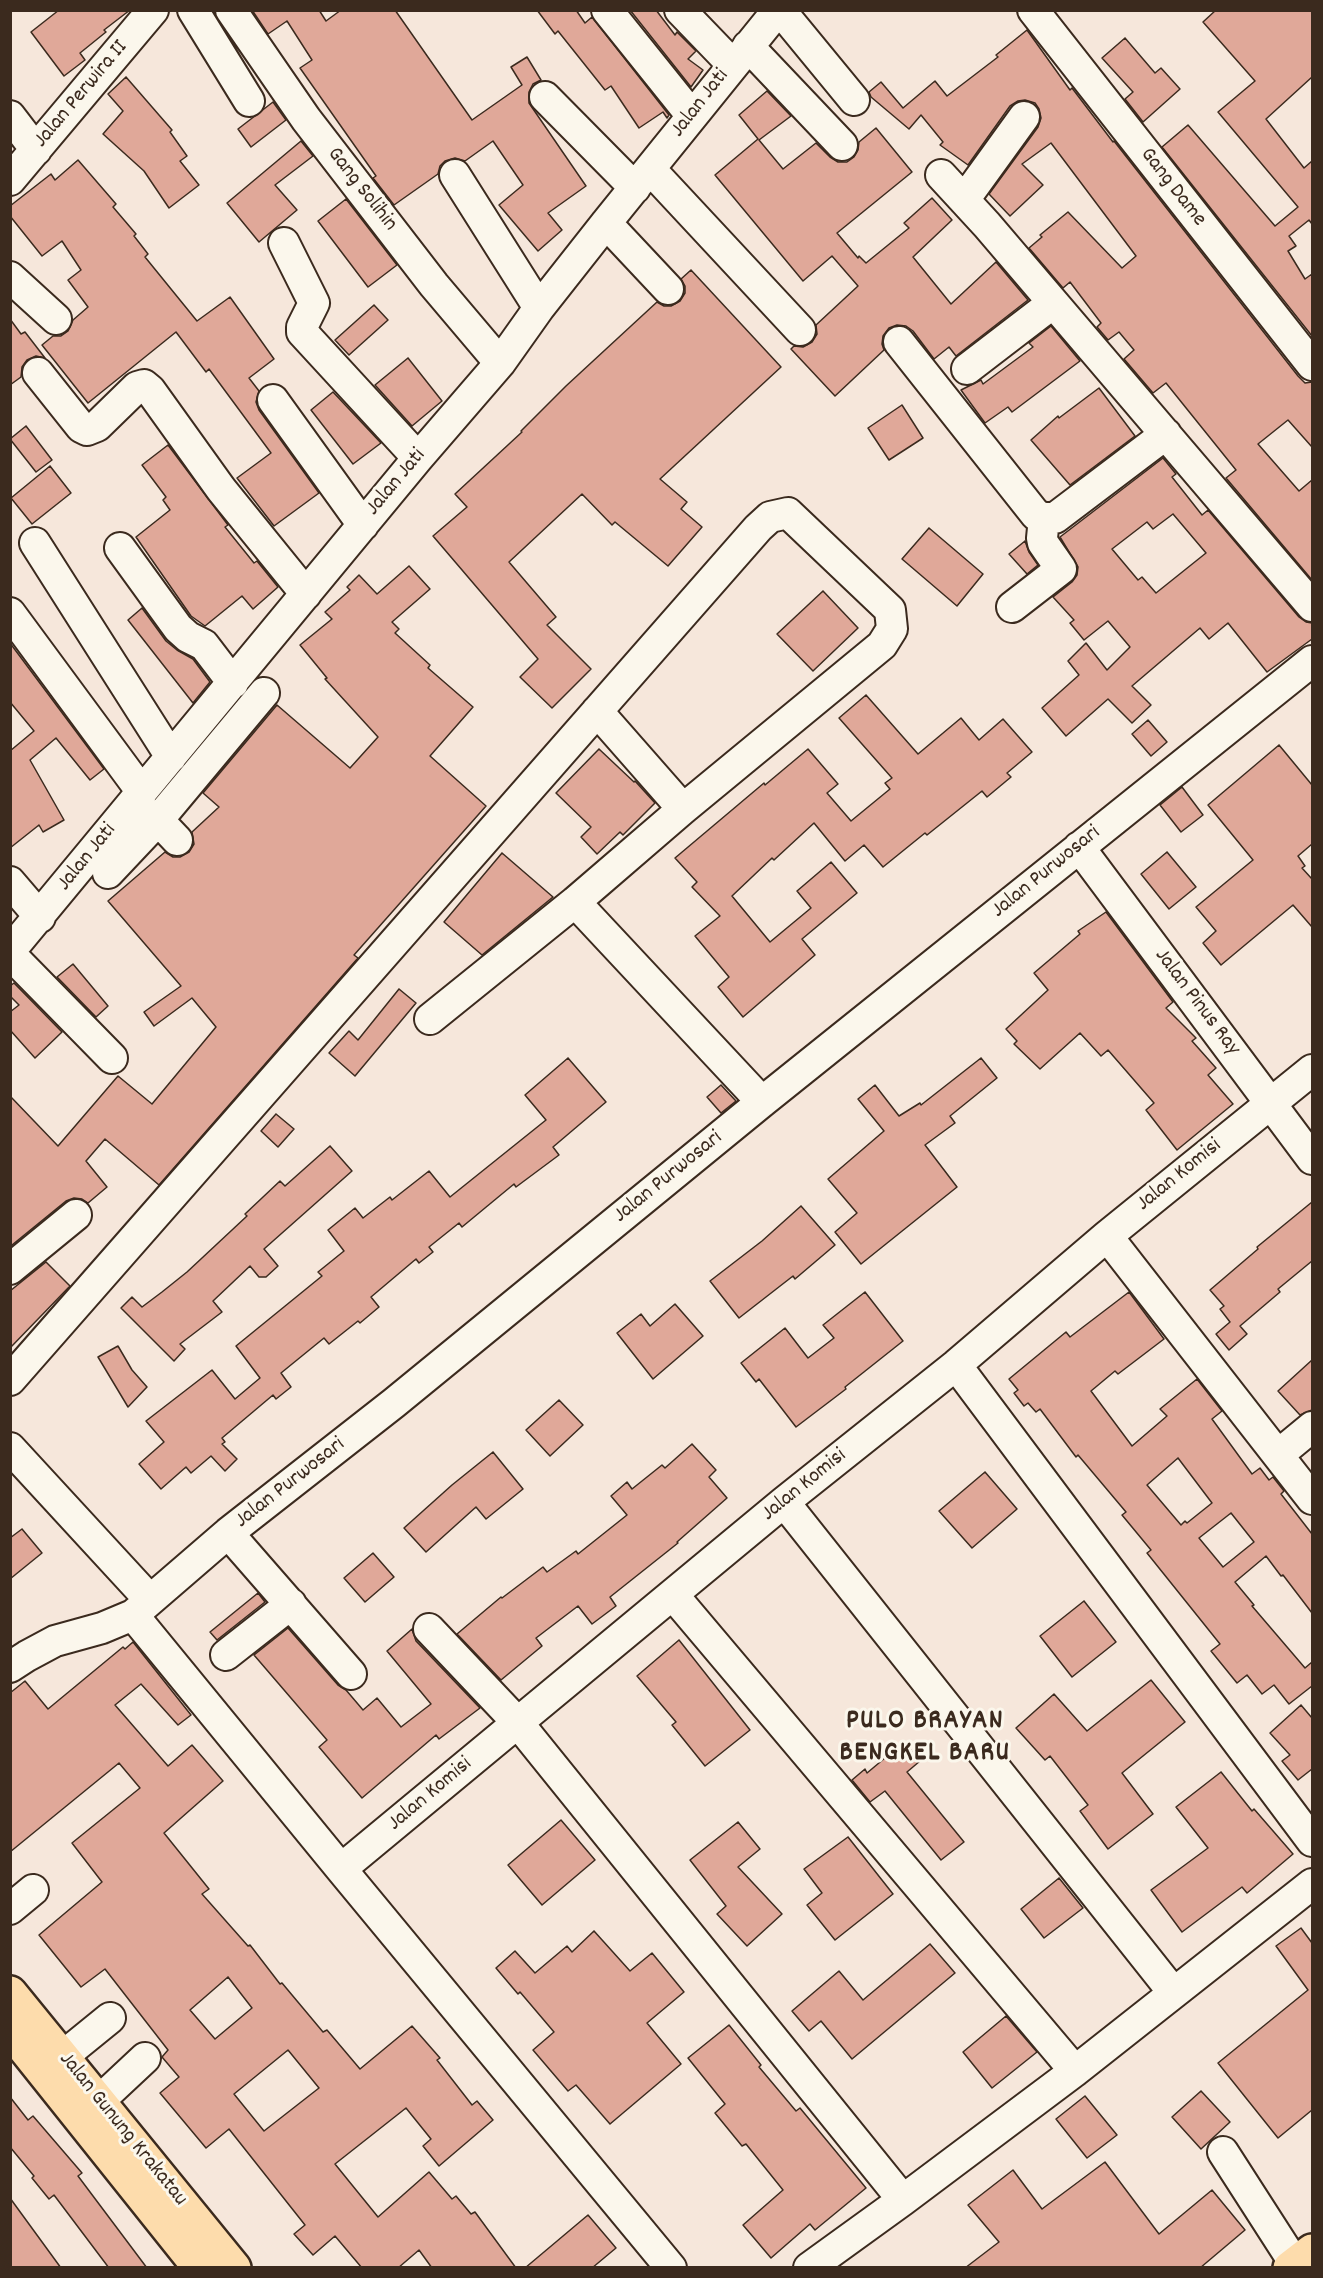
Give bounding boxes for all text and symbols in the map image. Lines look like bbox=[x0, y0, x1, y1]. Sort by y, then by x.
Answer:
street label: Jalan Perwira II bbox=[29, 36, 135, 154]
street label: Jalan Jati bbox=[666, 65, 736, 143]
street label: Gang Solihin bbox=[320, 143, 402, 237]
street label: Gang Dame bbox=[1133, 143, 1211, 233]
street label: Jalan Jati bbox=[361, 444, 433, 522]
street label: Jalan Jati bbox=[53, 819, 123, 897]
street label: Jalan Purwosari bbox=[987, 821, 1107, 925]
street label: Jalan Pinus Ray bbox=[1147, 944, 1245, 1062]
street label: Jalan Purwosari bbox=[609, 1126, 729, 1230]
street label: Jalan Komisi bbox=[1132, 1134, 1228, 1218]
street label: Jalan Purwosari bbox=[231, 1433, 351, 1535]
street label: Jalan Komisi bbox=[757, 1444, 853, 1528]
district label: PULO BRAYAN BENGKEL BARU bbox=[839, 1706, 1011, 1772]
street label: Jalan Komisi bbox=[384, 1752, 478, 1838]
street label: Jalan Gunung Krakatau bbox=[52, 2048, 192, 2212]

